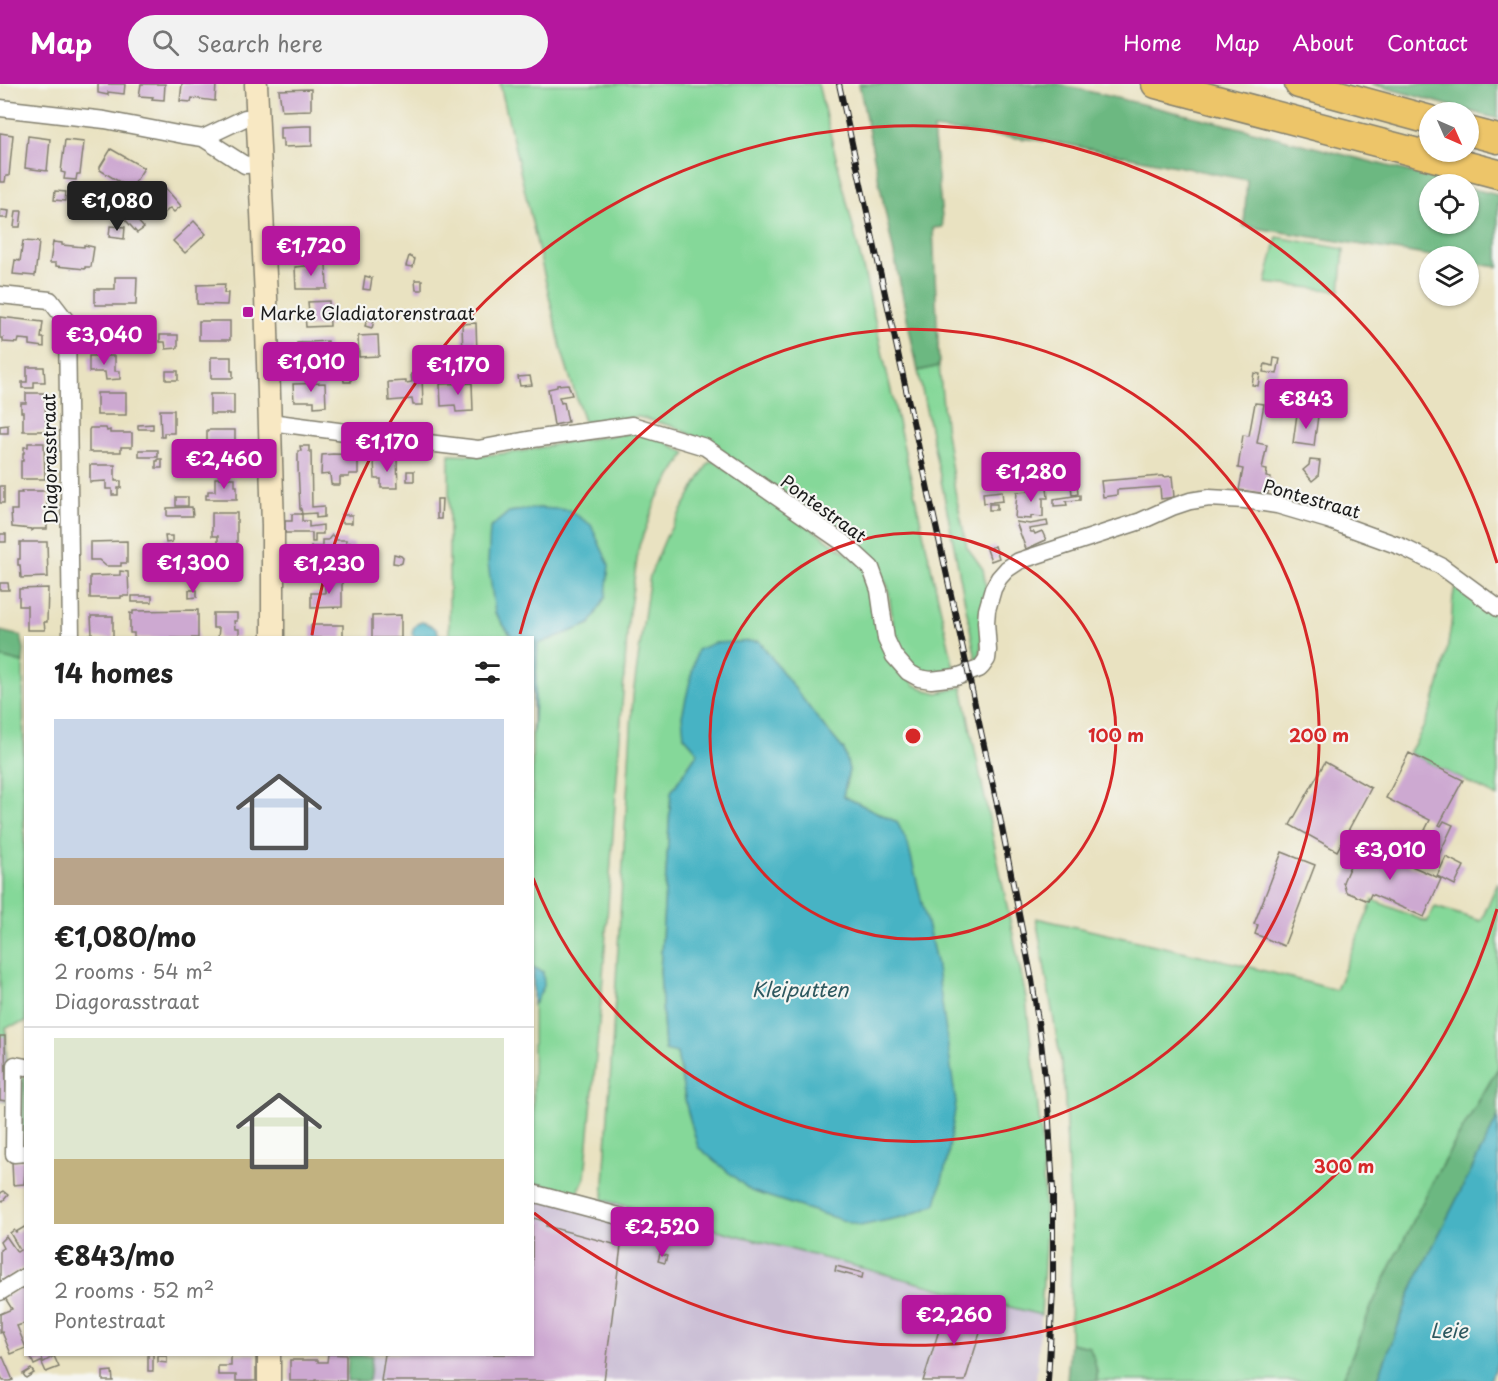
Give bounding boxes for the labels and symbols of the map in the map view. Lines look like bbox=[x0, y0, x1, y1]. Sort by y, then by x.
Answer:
north arrow bbox=[1419, 102, 1479, 162]
pin: €1,080 bbox=[68, 181, 166, 232]
pin: €1,720 bbox=[262, 226, 360, 277]
place label: Marke Gladiatorenstraat bbox=[260, 299, 475, 326]
marker: Marke Gladiatorenstraat bbox=[241, 305, 255, 319]
pin: €3,040 bbox=[55, 315, 153, 366]
pin: €1,010 bbox=[262, 342, 360, 393]
pin: €1,170 bbox=[409, 345, 507, 396]
pin: €843 bbox=[1270, 379, 1342, 430]
street label: Diagorasstraat bbox=[34, 393, 64, 525]
pin: €1,170 bbox=[338, 422, 436, 473]
pin: €2,460 bbox=[175, 439, 273, 490]
pin: €1,280 bbox=[982, 452, 1080, 503]
street label: Pontestraat bbox=[775, 468, 873, 548]
street label: Pontestraat bbox=[1260, 471, 1364, 525]
pin: €1,300 bbox=[144, 543, 242, 594]
pin: €1,230 bbox=[280, 544, 378, 595]
text: 100 m bbox=[1088, 721, 1144, 748]
text: 200 m bbox=[1289, 721, 1349, 748]
centre of rings bbox=[903, 726, 923, 746]
pin: €3,010 bbox=[1341, 830, 1439, 881]
water label: Kleiputten bbox=[752, 974, 849, 1004]
text: 300 m bbox=[1314, 1152, 1374, 1179]
pin: €2,520 bbox=[613, 1207, 711, 1258]
pin: €2,260 bbox=[905, 1295, 1003, 1346]
water label: Leie bbox=[1430, 1315, 1469, 1345]

